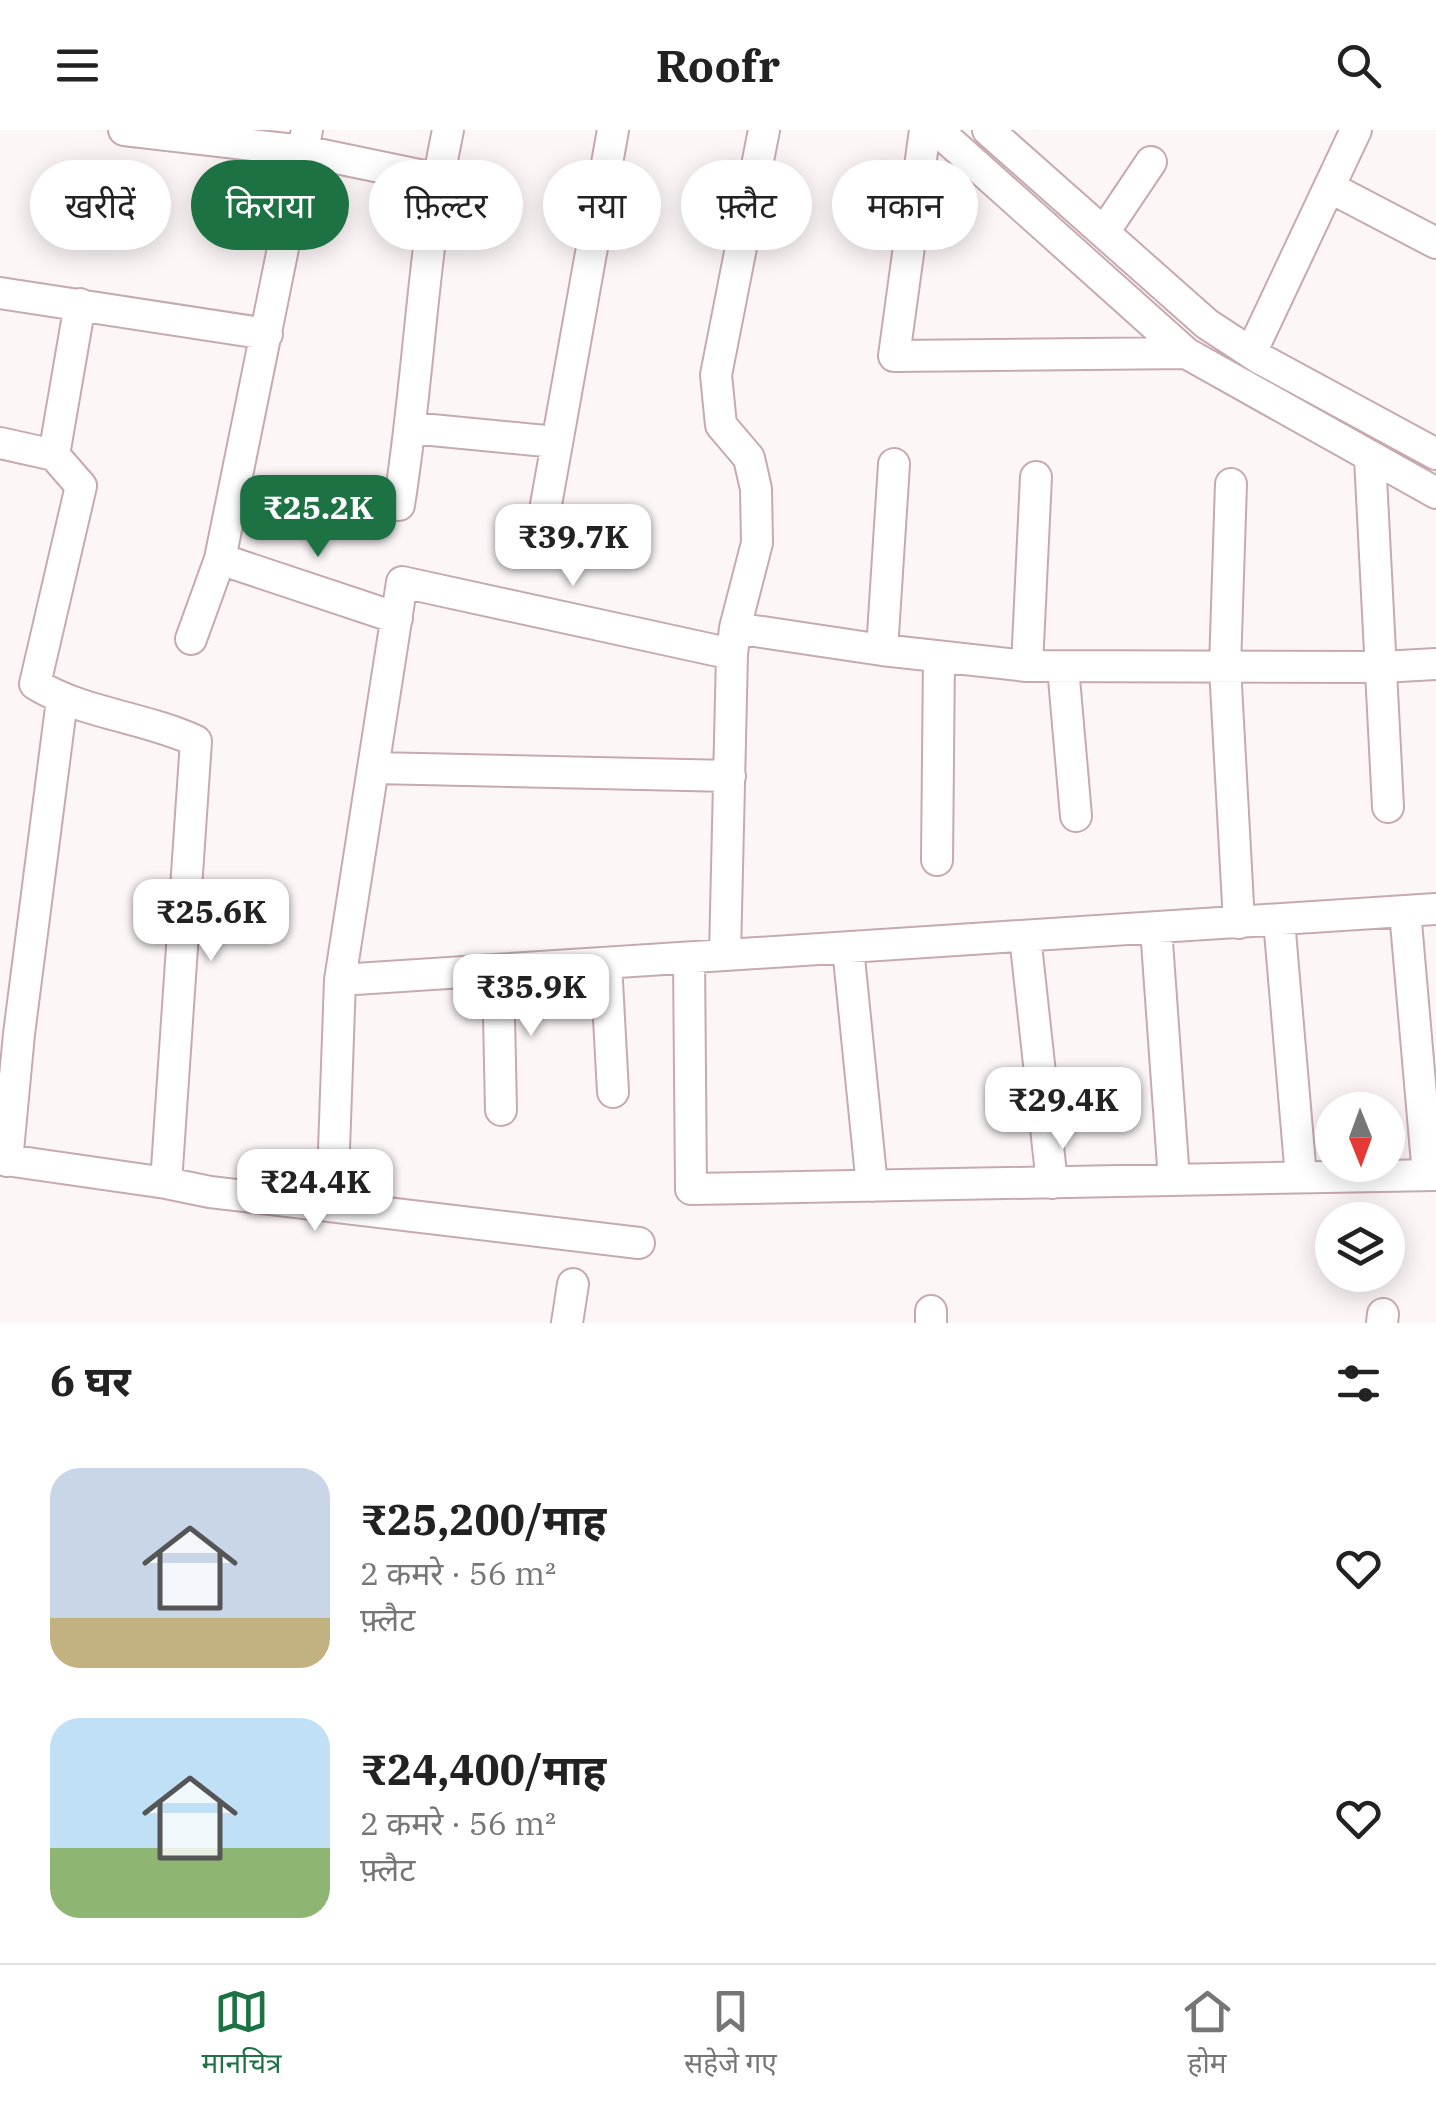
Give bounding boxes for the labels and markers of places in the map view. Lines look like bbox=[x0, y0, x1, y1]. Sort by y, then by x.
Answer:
pin: ₹25.2K bbox=[237, 475, 399, 560]
pin: ₹39.7K bbox=[492, 504, 654, 589]
pin: ₹25.6K bbox=[130, 879, 292, 964]
pin: ₹35.9K bbox=[450, 954, 612, 1039]
pin: ₹29.4K bbox=[982, 1067, 1144, 1152]
pin: ₹24.4K bbox=[234, 1149, 396, 1234]

